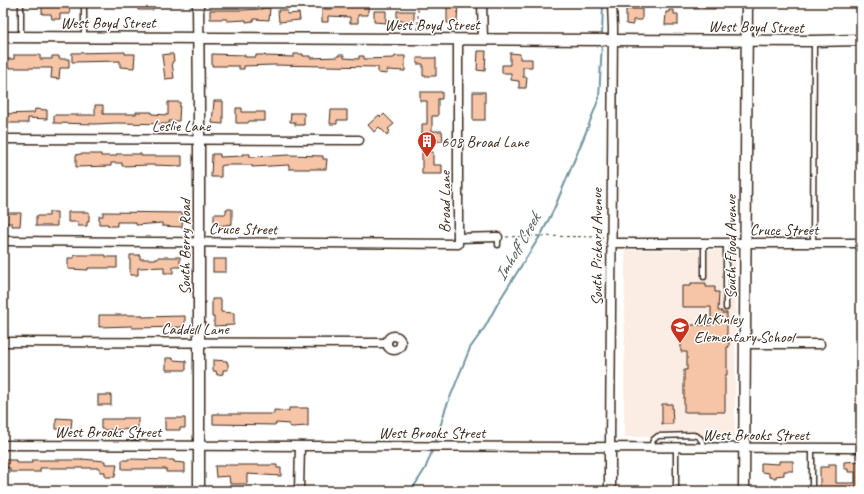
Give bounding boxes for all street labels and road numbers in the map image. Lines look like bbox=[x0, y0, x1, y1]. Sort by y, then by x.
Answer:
street label: West Boyd Street bbox=[60, 13, 157, 33]
street label: West Boyd Street bbox=[384, 15, 481, 35]
street label: West Boyd Street bbox=[708, 16, 805, 38]
street label: Leslie Lane bbox=[152, 116, 212, 136]
street label: Broad Lane bbox=[435, 169, 455, 233]
street label: South Pickard Avenue bbox=[587, 186, 607, 306]
street label: South Flood Avenue bbox=[721, 193, 741, 299]
street label: South Berry Road bbox=[175, 196, 195, 295]
street label: Cruce Street bbox=[209, 218, 279, 240]
street label: Cruce Street bbox=[750, 220, 820, 240]
street label: Caddell Lane bbox=[161, 319, 230, 339]
street label: West Brooks Street bbox=[55, 422, 163, 442]
street label: West Brooks Street bbox=[379, 423, 487, 443]
street label: West Brooks Street bbox=[703, 425, 811, 445]

